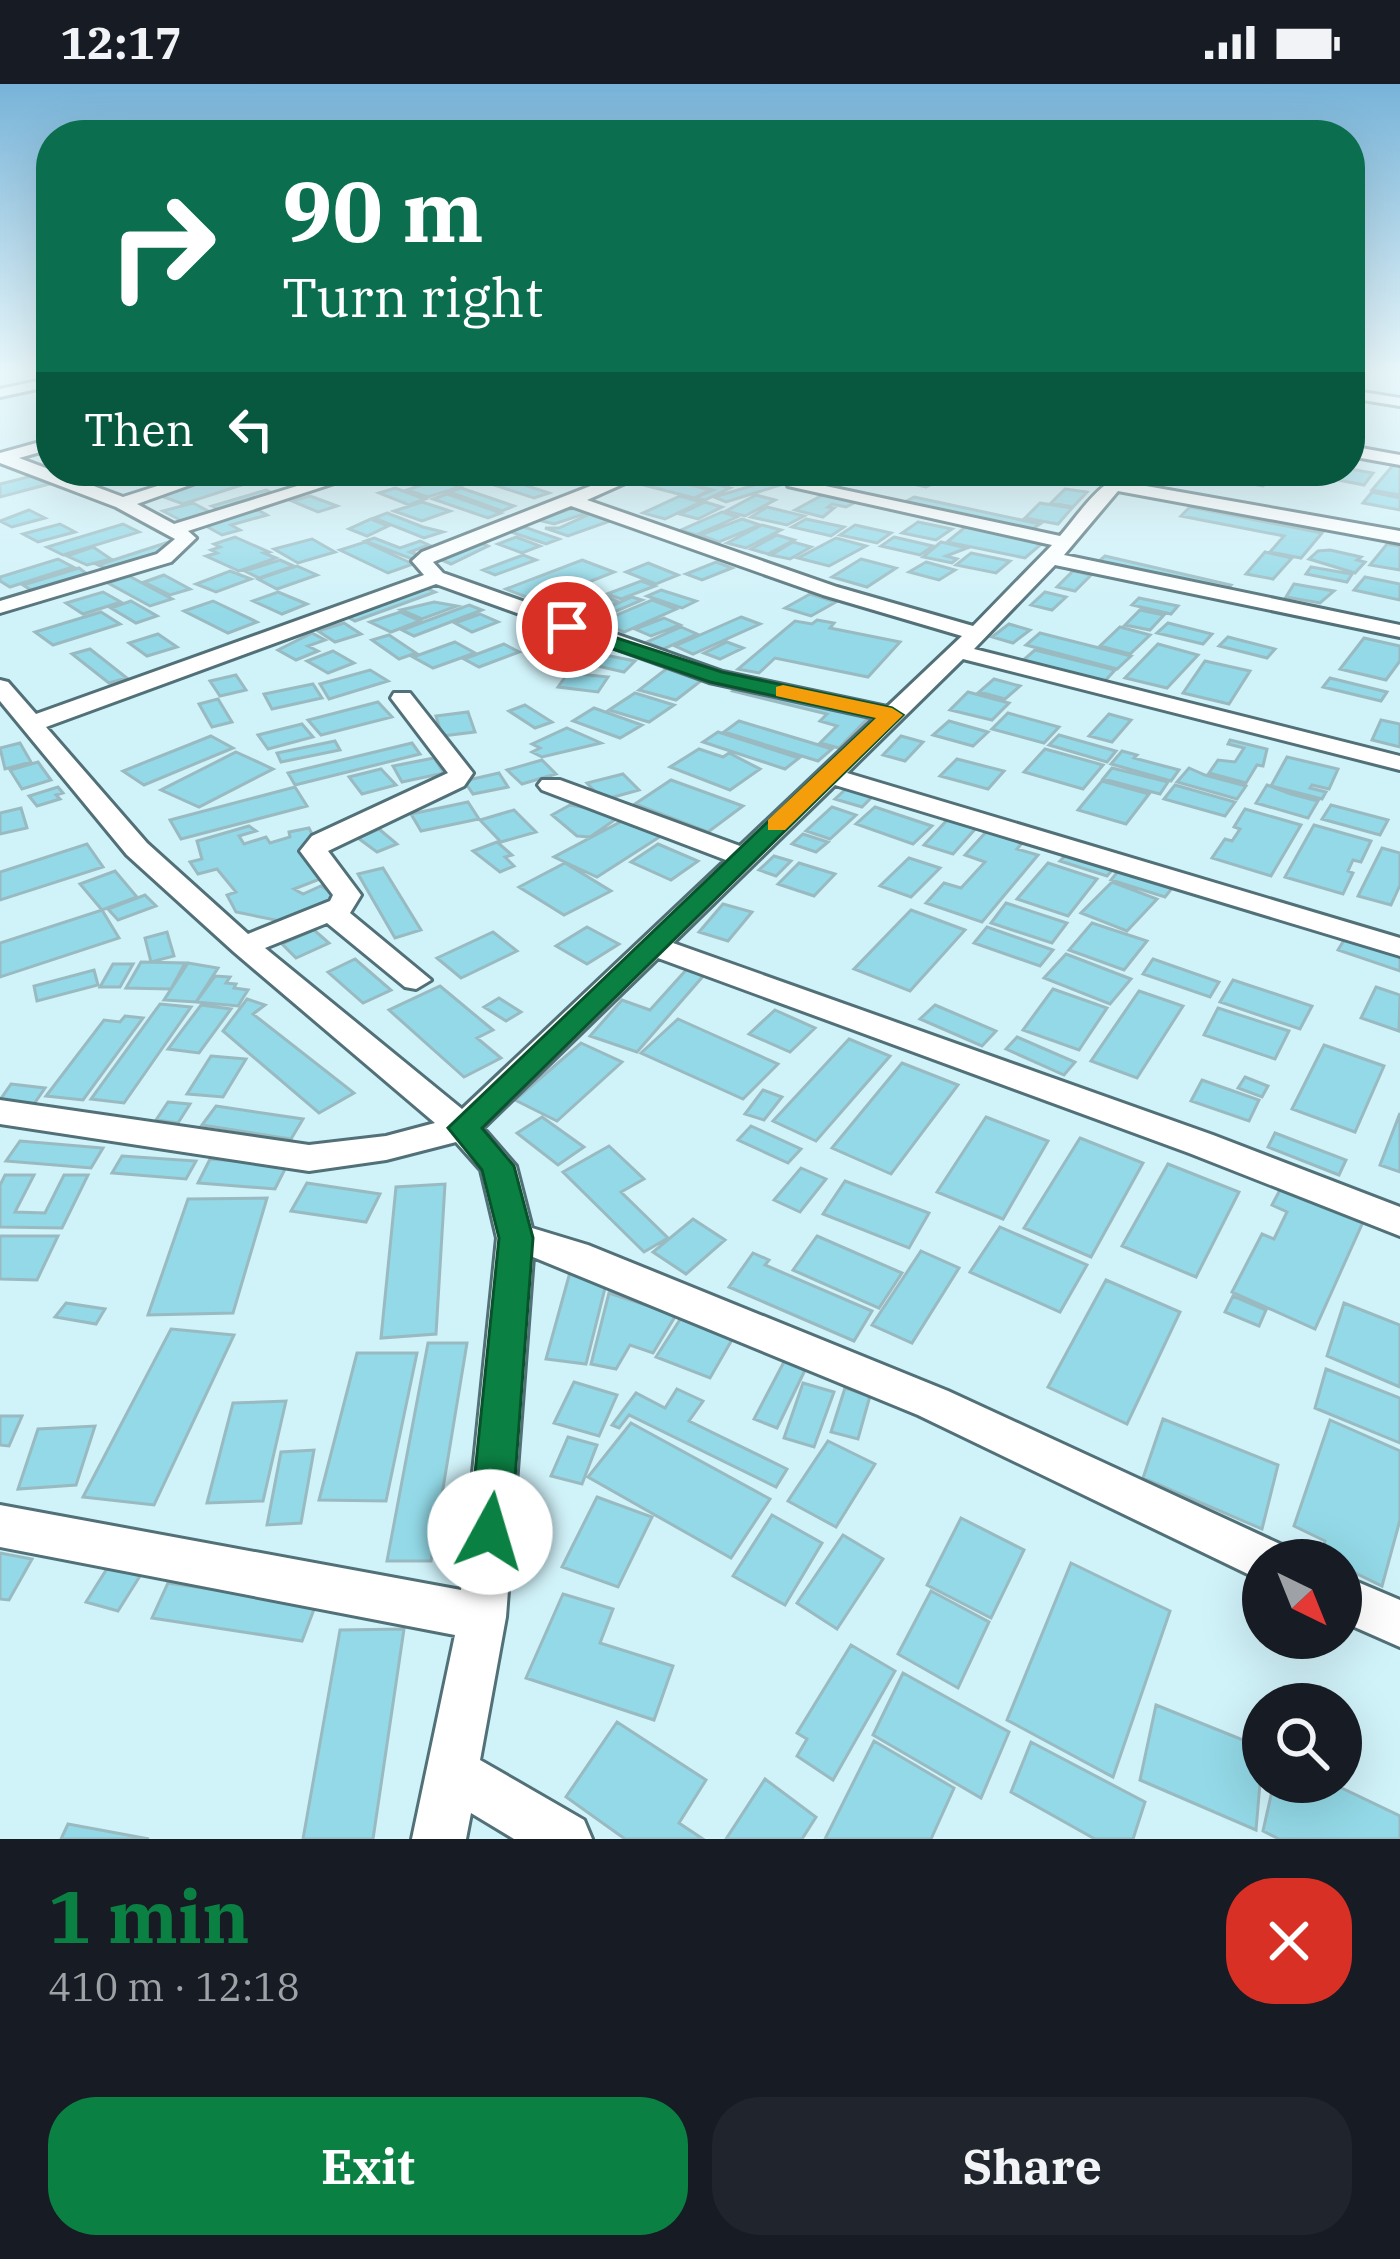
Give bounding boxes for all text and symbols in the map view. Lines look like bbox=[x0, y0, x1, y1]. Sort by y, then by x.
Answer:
text: 12:17 bbox=[60, 13, 182, 71]
text: 90 m bbox=[282, 156, 484, 265]
icon: right bbox=[84, 168, 240, 324]
text: Turn right bbox=[282, 262, 544, 332]
icon: left bbox=[218, 396, 284, 462]
text: Then bbox=[84, 400, 194, 458]
pin bbox=[516, 576, 618, 678]
icon: arrive bbox=[534, 594, 600, 660]
position arrow bbox=[427, 1469, 553, 1595]
north arrow bbox=[1242, 1539, 1362, 1659]
map controls bbox=[1242, 1539, 1362, 1803]
button: search bbox=[1242, 1683, 1362, 1803]
text: 1 min bbox=[48, 1869, 250, 1963]
button: close bbox=[1226, 1878, 1352, 2004]
text: 410 m · 12:18 bbox=[48, 1961, 300, 2012]
button: Exit bbox=[48, 2097, 688, 2235]
button: Share bbox=[712, 2097, 1352, 2235]

